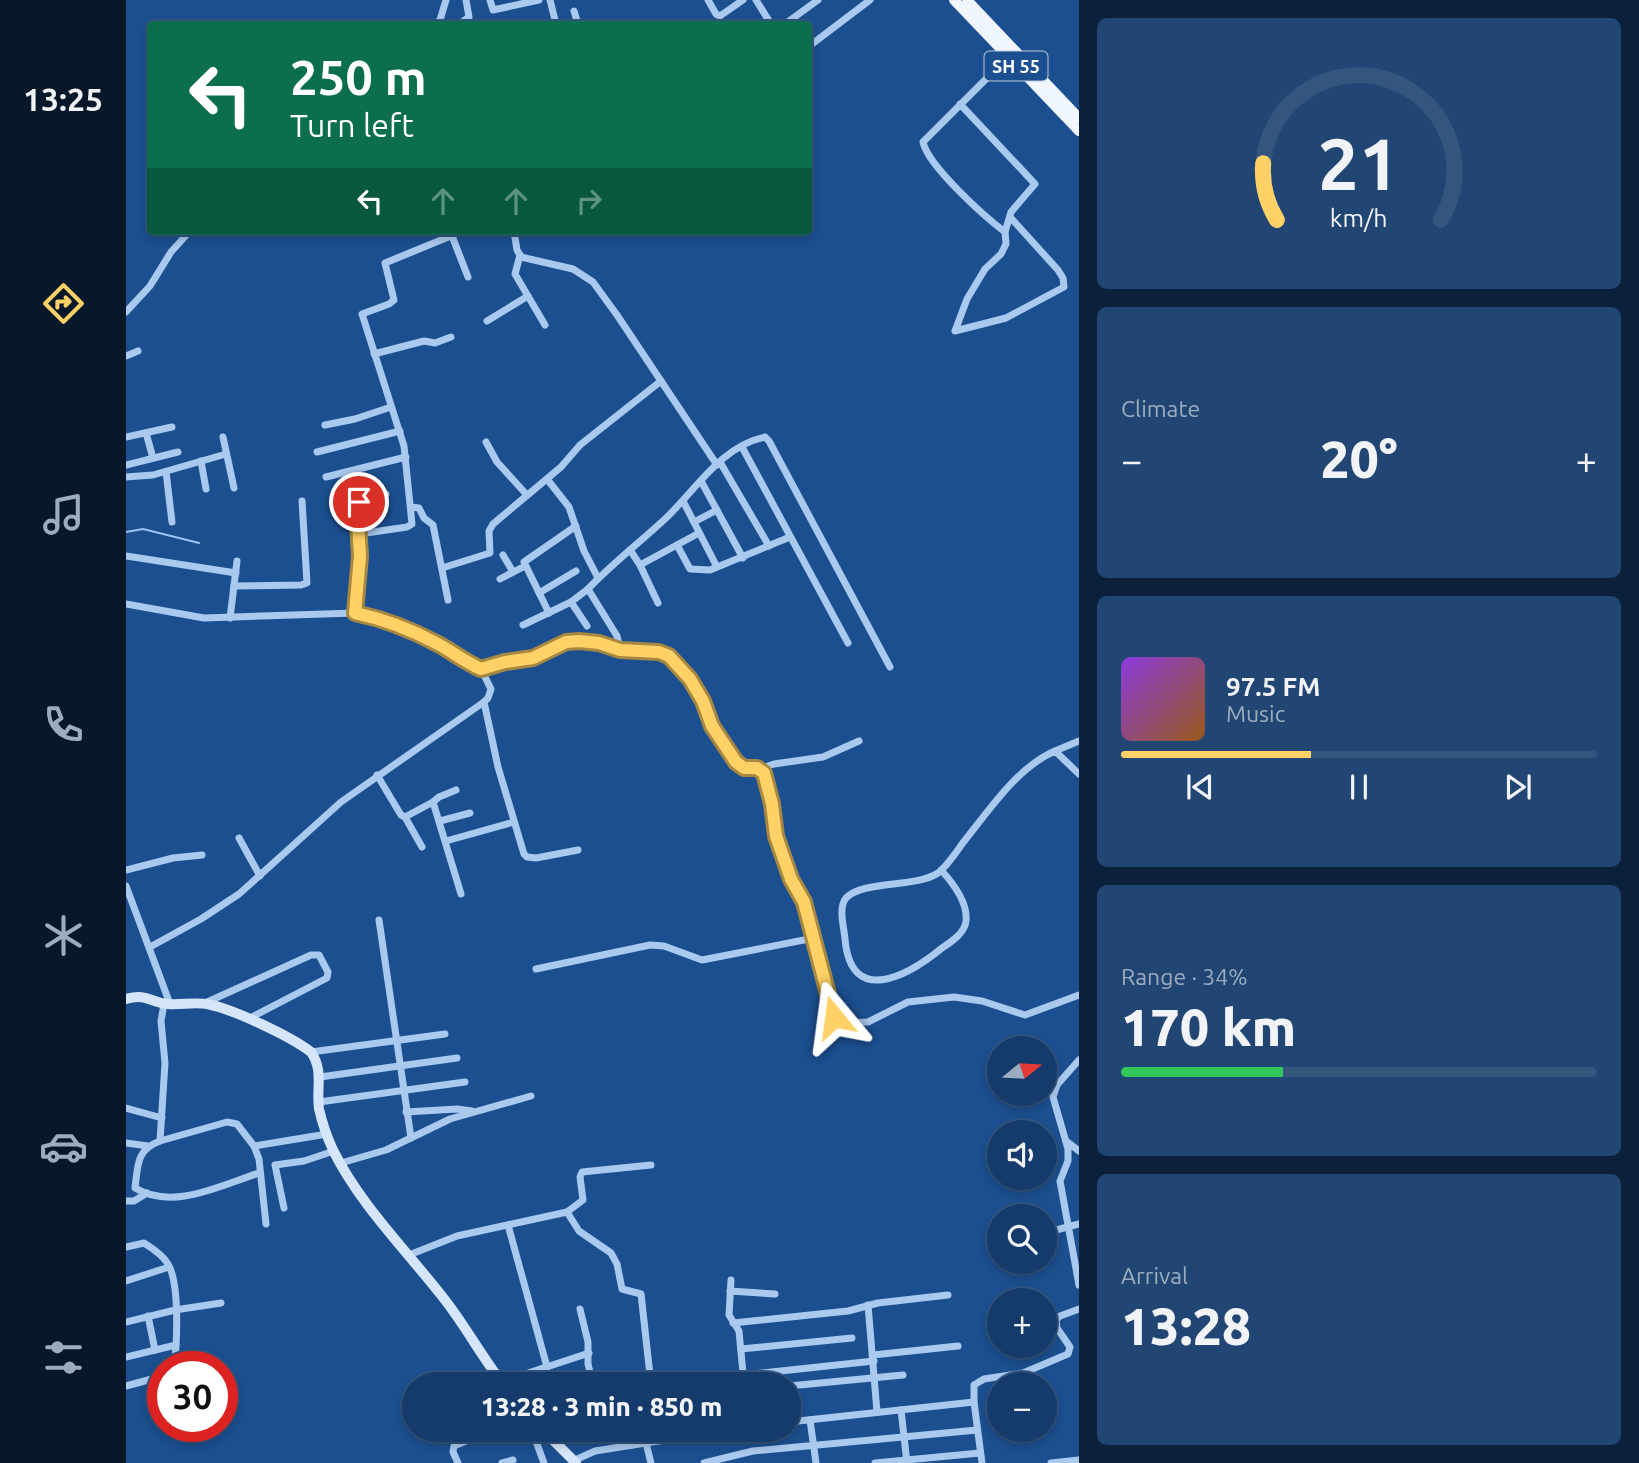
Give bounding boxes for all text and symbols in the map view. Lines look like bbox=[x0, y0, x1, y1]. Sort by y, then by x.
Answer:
icon: left bbox=[175, 49, 266, 140]
text: 250 m bbox=[290, 49, 427, 104]
road number: SH 55 bbox=[984, 52, 1048, 80]
text: 13:25 bbox=[23, 81, 103, 117]
text: Turn left bbox=[290, 107, 414, 143]
text: 21 bbox=[1318, 122, 1400, 204]
icon: left bbox=[351, 182, 389, 220]
icon: ahead bbox=[424, 182, 462, 220]
icon: ahead bbox=[497, 182, 535, 220]
icon: right bbox=[570, 182, 608, 220]
text: km/h bbox=[1330, 203, 1388, 231]
icon: directions bbox=[39, 279, 88, 328]
text: Climate bbox=[1121, 396, 1200, 421]
text: 20° bbox=[1320, 430, 1398, 488]
text: − bbox=[1121, 439, 1142, 481]
text: + bbox=[1576, 439, 1597, 481]
pin bbox=[329, 472, 389, 532]
icon: arrive bbox=[340, 483, 378, 521]
icon: music bbox=[39, 490, 88, 539]
text: 97.5 FM bbox=[1226, 672, 1320, 701]
icon: phone bbox=[39, 700, 88, 749]
text: Music bbox=[1226, 701, 1285, 726]
icon: previous bbox=[1181, 768, 1219, 806]
icon: pause bbox=[1340, 768, 1378, 806]
icon: next bbox=[1499, 768, 1537, 806]
icon: climate bbox=[39, 911, 88, 960]
text: Range · 34% bbox=[1121, 964, 1248, 989]
position arrow bbox=[797, 980, 871, 1054]
text: 170 km bbox=[1121, 998, 1296, 1056]
north arrow bbox=[987, 1036, 1057, 1106]
map controls bbox=[987, 1036, 1057, 1442]
button: sound bbox=[987, 1120, 1057, 1190]
icon: car bbox=[39, 1122, 88, 1171]
button: search bbox=[987, 1204, 1057, 1274]
text: Arrival bbox=[1121, 1263, 1188, 1288]
button: + bbox=[987, 1288, 1057, 1358]
text: 13:28 bbox=[1121, 1297, 1251, 1355]
icon: filters bbox=[39, 1333, 88, 1382]
speed limit sign: 30 bbox=[147, 1351, 238, 1442]
button: − bbox=[987, 1372, 1057, 1442]
text: 13:28 · 3 min · 850 m bbox=[481, 1392, 722, 1421]

